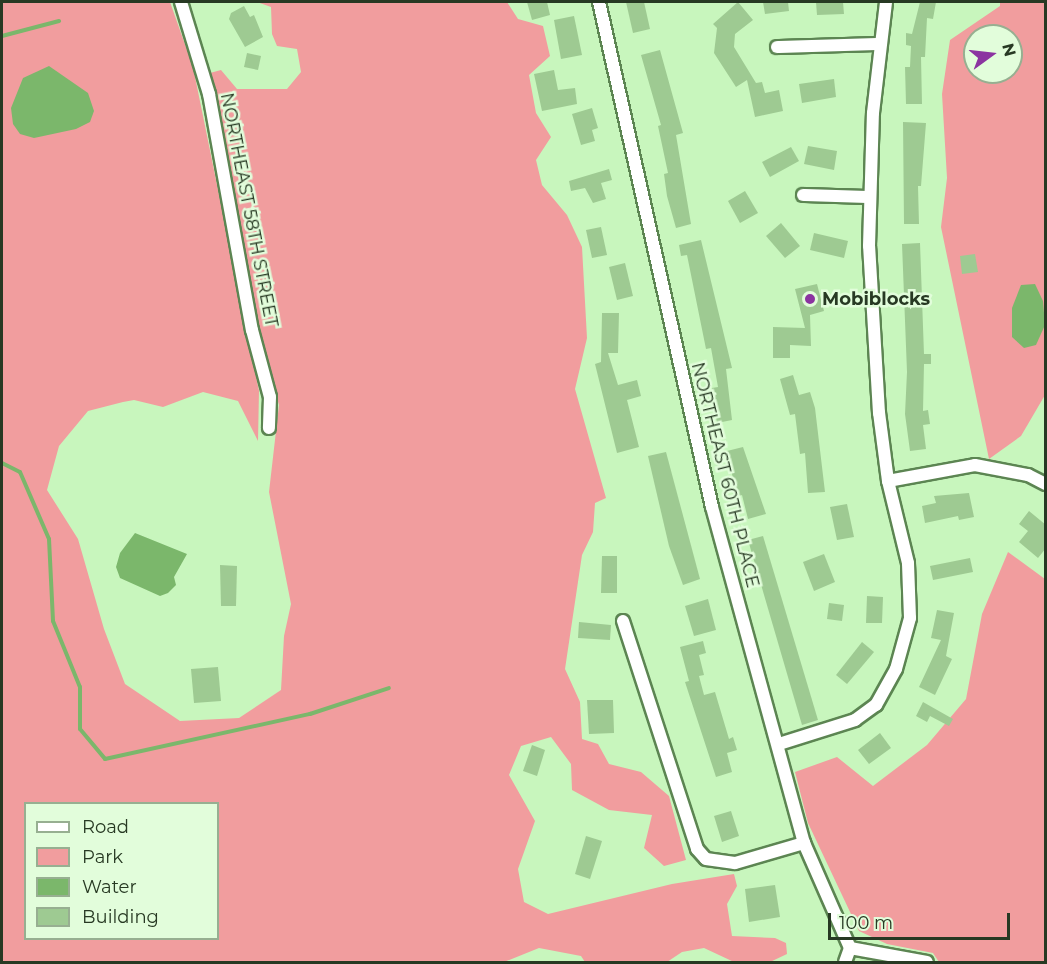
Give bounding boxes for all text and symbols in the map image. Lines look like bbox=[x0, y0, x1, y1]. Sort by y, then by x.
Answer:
north arrow bbox=[963, 24, 1023, 84]
text: N bbox=[998, 41, 1020, 58]
street label: NORTHEAST 58TH STREET bbox=[216, 91, 282, 329]
place label: Mobiblocks bbox=[822, 288, 930, 310]
marker: Mobiblocks bbox=[803, 292, 817, 306]
street label: NORTHEAST 60TH PLACE bbox=[687, 360, 763, 590]
legend bbox=[24, 802, 219, 940]
text: Road bbox=[82, 816, 129, 838]
text: Park bbox=[82, 846, 123, 868]
text: Water bbox=[82, 876, 137, 898]
scale bar bbox=[831, 901, 1012, 939]
text: Building bbox=[82, 906, 159, 928]
text: 100 m bbox=[839, 912, 893, 934]

